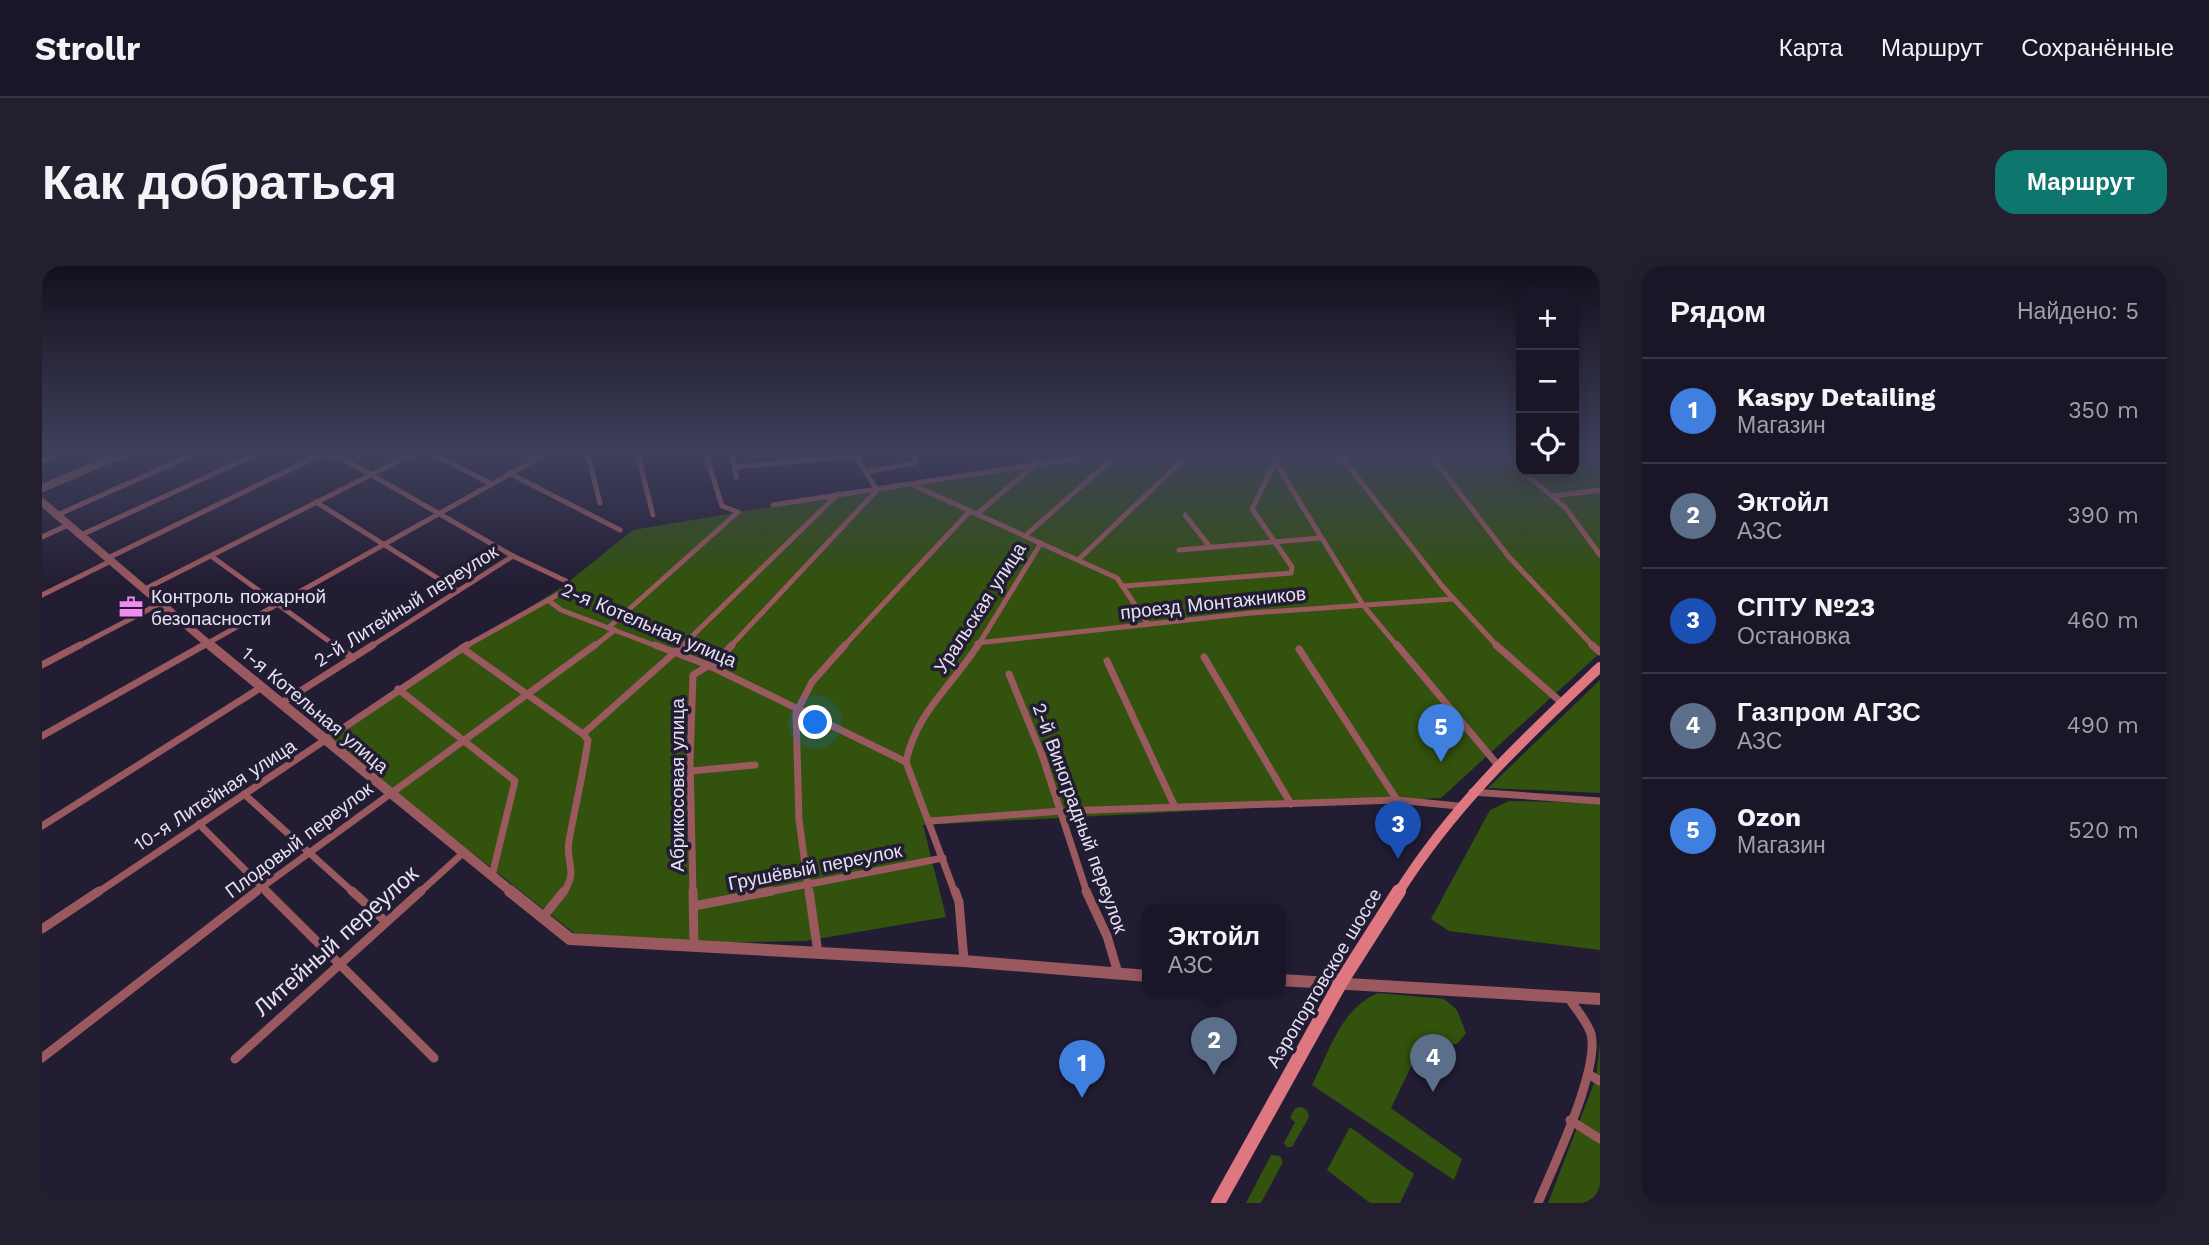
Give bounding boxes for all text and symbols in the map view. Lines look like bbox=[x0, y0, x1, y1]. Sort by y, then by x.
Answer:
text: Strollr bbox=[35, 29, 140, 68]
text: Карта bbox=[1779, 34, 1843, 62]
text: Маршрут bbox=[1881, 34, 1983, 62]
text: Сохранённые bbox=[2021, 34, 2174, 62]
button: Маршрут bbox=[1995, 150, 2167, 214]
text: Как добраться bbox=[42, 153, 397, 211]
map controls bbox=[1516, 287, 1579, 476]
button: + bbox=[1516, 287, 1579, 350]
text: Рядом bbox=[1670, 294, 1766, 329]
text: Найдено: 5 bbox=[2017, 298, 2139, 325]
button: − bbox=[1516, 350, 1579, 413]
text: Kaspy Detailing bbox=[1737, 382, 1935, 412]
text: 1 bbox=[1688, 397, 1698, 424]
text: 350 m bbox=[2068, 397, 2139, 424]
text: Магазин bbox=[1737, 412, 1826, 439]
button: locate bbox=[1516, 413, 1579, 476]
text: Эктойл bbox=[1737, 487, 1829, 517]
text: 2 bbox=[1686, 502, 1700, 529]
text: 390 m bbox=[2067, 502, 2139, 529]
text: АЗС bbox=[1737, 518, 1782, 545]
street label: Уральская улица bbox=[929, 538, 1031, 678]
street label: 2-й Литейный переулок bbox=[310, 540, 503, 672]
street label: 2-я Котельная улица bbox=[558, 578, 740, 672]
street label: проезд Монтажников bbox=[1119, 582, 1307, 624]
place label: Контроль пожарной безопасности bbox=[151, 585, 326, 630]
text: СПТУ №23 bbox=[1737, 592, 1875, 622]
office icon: Контроль пожарной безопасности bbox=[117, 593, 145, 621]
text: 3 bbox=[1686, 607, 1700, 634]
text: 460 m bbox=[2067, 607, 2139, 634]
text: Остановка bbox=[1737, 623, 1851, 650]
street label: 1-я Котельная улица bbox=[237, 642, 393, 778]
text: Газпром АГЗС bbox=[1737, 697, 1921, 727]
street label: Абрикосовая улица bbox=[666, 698, 689, 872]
street label: 2-й Виноградный переулок bbox=[1028, 700, 1133, 937]
pin: 5 bbox=[1418, 704, 1464, 762]
your location bbox=[798, 705, 832, 739]
text: 4 bbox=[1686, 712, 1700, 739]
text: 490 m bbox=[2067, 712, 2139, 739]
text: АЗС bbox=[1737, 728, 1782, 755]
street label: 10-я Литейная улица bbox=[130, 734, 301, 856]
street label: Плодовый переулок bbox=[221, 777, 378, 903]
pin: 3 bbox=[1375, 801, 1421, 859]
text: Ozon bbox=[1737, 802, 1801, 832]
text: 5 bbox=[1686, 817, 1700, 844]
text: 520 m bbox=[2068, 817, 2139, 844]
text: Магазин bbox=[1737, 832, 1826, 859]
street label: Грушёвый переулок bbox=[726, 839, 905, 895]
street label: Литейный переулок bbox=[248, 859, 424, 1022]
street label: Аэропортовское шоссе bbox=[1261, 884, 1387, 1072]
popup bbox=[1142, 904, 1286, 995]
text: Эктойл bbox=[1168, 921, 1260, 951]
text: АЗС bbox=[1168, 952, 1213, 979]
pin: 2 bbox=[1191, 1017, 1237, 1075]
pin: 4 bbox=[1410, 1034, 1456, 1092]
pin: 1 bbox=[1059, 1040, 1105, 1098]

